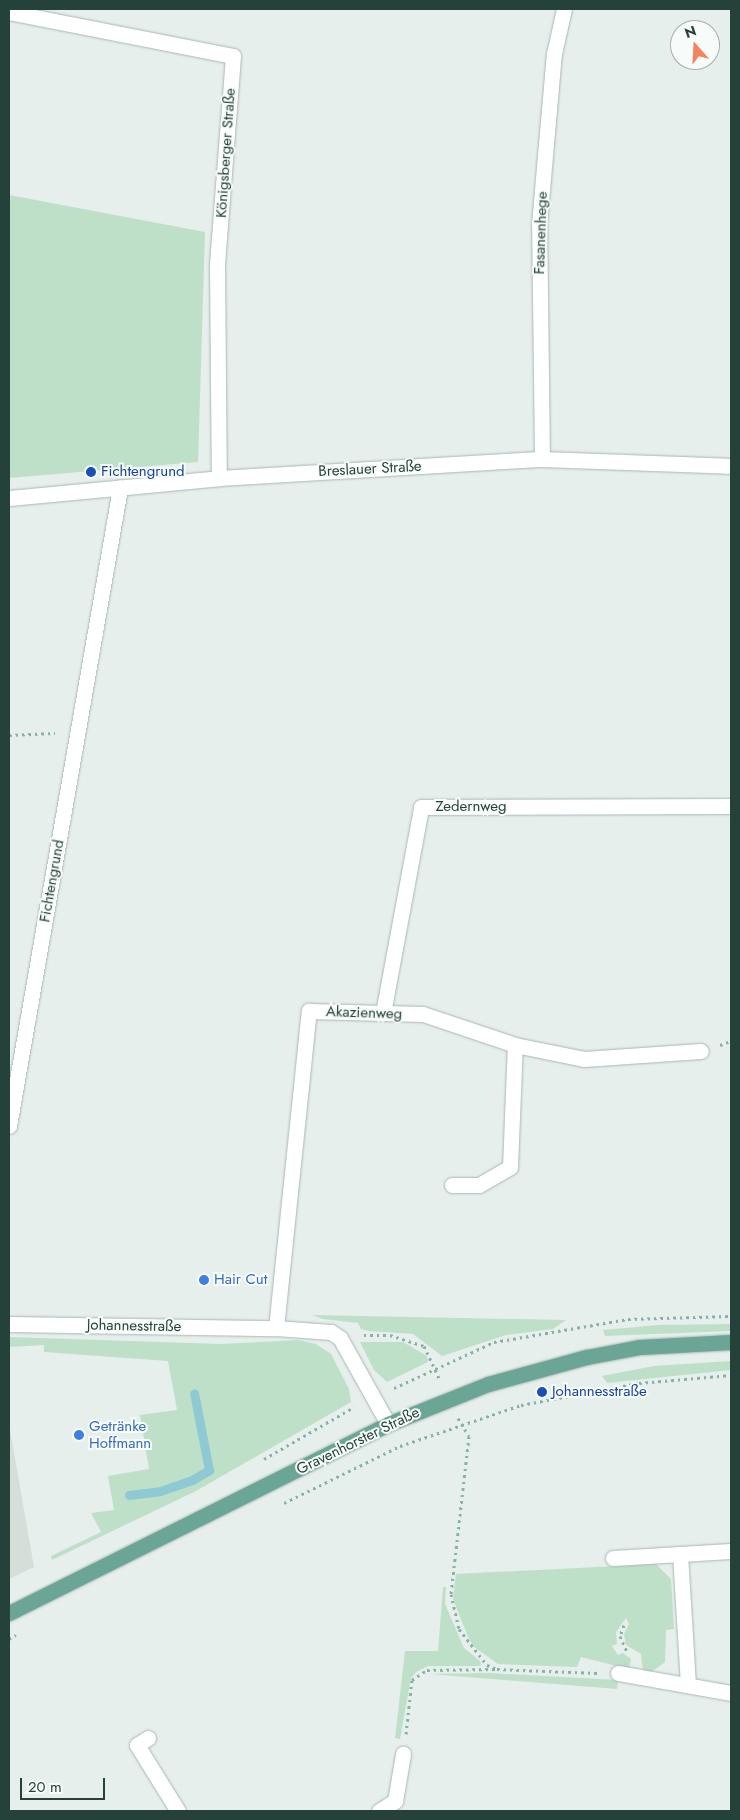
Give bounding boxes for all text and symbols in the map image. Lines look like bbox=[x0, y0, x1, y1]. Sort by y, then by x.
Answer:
north arrow bbox=[670, 20, 720, 70]
text: N bbox=[682, 20, 699, 43]
street label: Königsberger Straße bbox=[212, 87, 240, 219]
street label: Fasanenhege bbox=[531, 191, 551, 275]
street label: Breslauer Straße bbox=[318, 457, 422, 481]
place label: Fichtengrund bbox=[101, 463, 185, 481]
marker: Fichtengrund bbox=[85, 466, 97, 478]
street label: Zedernweg bbox=[436, 798, 506, 816]
street label: Fichtengrund bbox=[36, 838, 68, 924]
street label: Akazienweg bbox=[326, 1003, 402, 1023]
place label: Hair Cut bbox=[214, 1271, 267, 1289]
marker: Hair Cut bbox=[198, 1274, 210, 1286]
street label: Johannesstraße bbox=[87, 1316, 181, 1336]
place label: Johannesstraße bbox=[552, 1383, 647, 1401]
marker: Johannesstraße bbox=[536, 1386, 548, 1398]
street label: Gravenhorster Straße bbox=[294, 1403, 422, 1479]
place label: Getränke Hoffmann bbox=[89, 1417, 151, 1452]
marker: Getränke Hoffmann bbox=[73, 1429, 85, 1441]
scale bar bbox=[22, 1768, 108, 1800]
text: 20 m bbox=[28, 1776, 62, 1798]

